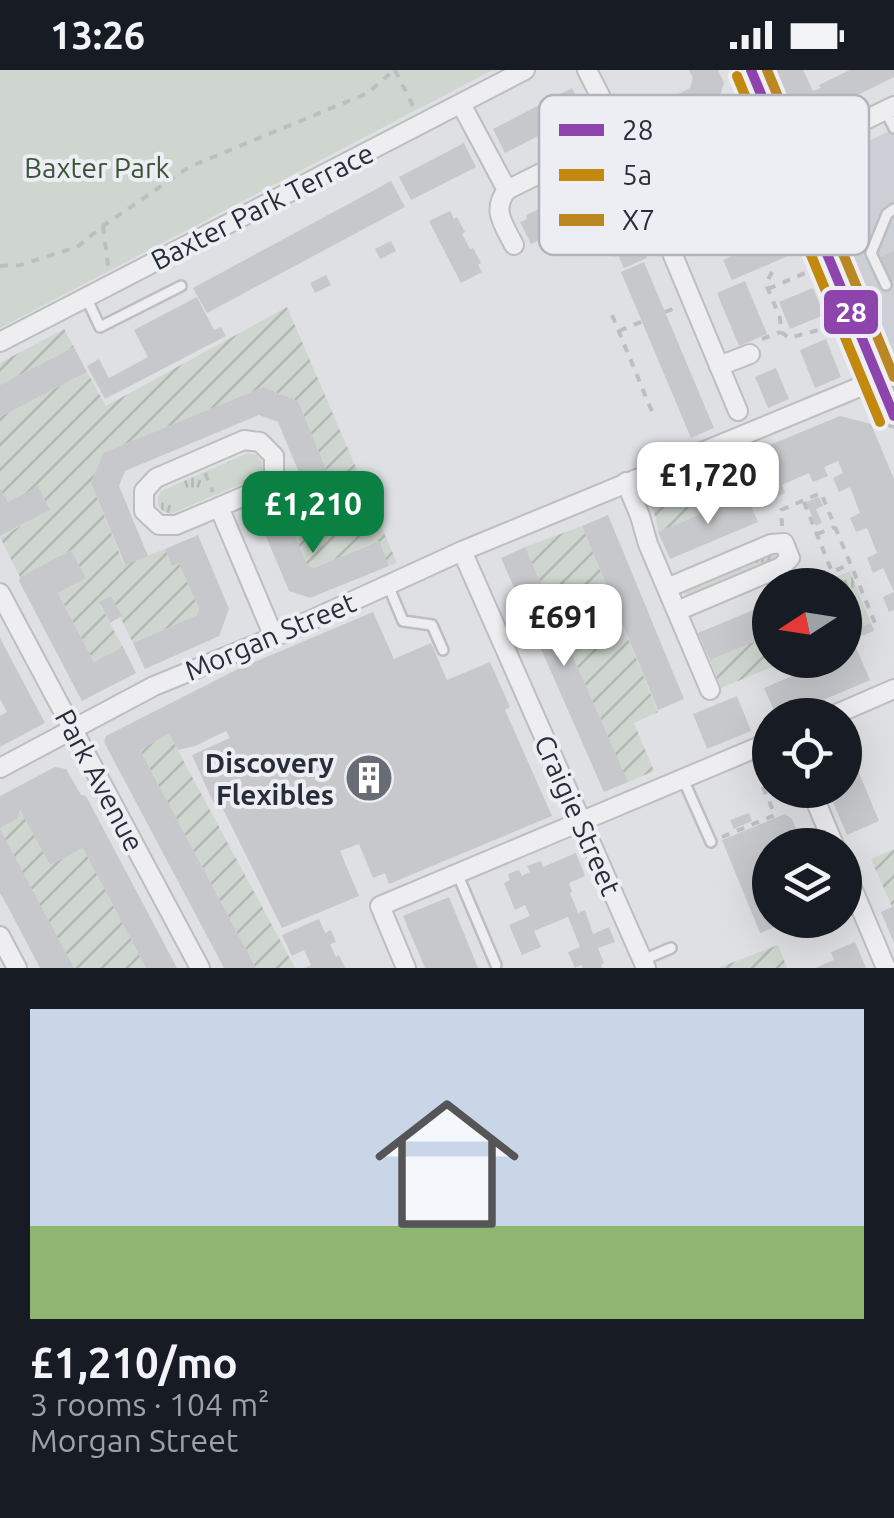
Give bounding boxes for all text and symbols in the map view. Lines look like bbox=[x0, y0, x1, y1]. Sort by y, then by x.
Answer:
text: 13:26 bbox=[50, 14, 145, 56]
legend bbox=[539, 95, 869, 255]
text: 28 bbox=[622, 114, 654, 145]
street label: Baxter Park Terrace bbox=[146, 136, 378, 276]
park label: Baxter Park bbox=[24, 152, 170, 183]
text: 5a bbox=[622, 159, 652, 190]
text: X7 bbox=[622, 204, 655, 235]
line badge: 28 bbox=[822, 288, 880, 336]
text: 28 bbox=[835, 296, 867, 327]
pin: £1,720 bbox=[627, 442, 789, 527]
text: £1,720 bbox=[659, 456, 757, 492]
pin: £1,210 bbox=[232, 471, 394, 556]
text: £1,210 bbox=[264, 485, 362, 521]
north arrow bbox=[752, 568, 862, 678]
map controls bbox=[752, 568, 862, 938]
pin: £691 bbox=[505, 584, 623, 669]
street label: Morgan Street bbox=[180, 586, 360, 686]
text: £691 bbox=[528, 598, 600, 634]
button: locate bbox=[752, 698, 862, 808]
street label: Park Avenue bbox=[50, 704, 150, 856]
street label: Craigie Street bbox=[529, 730, 627, 900]
place label: Discovery Flexibles bbox=[205, 747, 334, 810]
building icon: Discovery Flexibles bbox=[343, 752, 395, 804]
button: layers bbox=[752, 828, 862, 938]
icon: home bbox=[357, 1074, 537, 1254]
text: £1,210/mo bbox=[30, 1339, 238, 1386]
text: 3 rooms · 104 m² bbox=[30, 1386, 270, 1422]
text: Morgan Street bbox=[30, 1422, 238, 1458]

